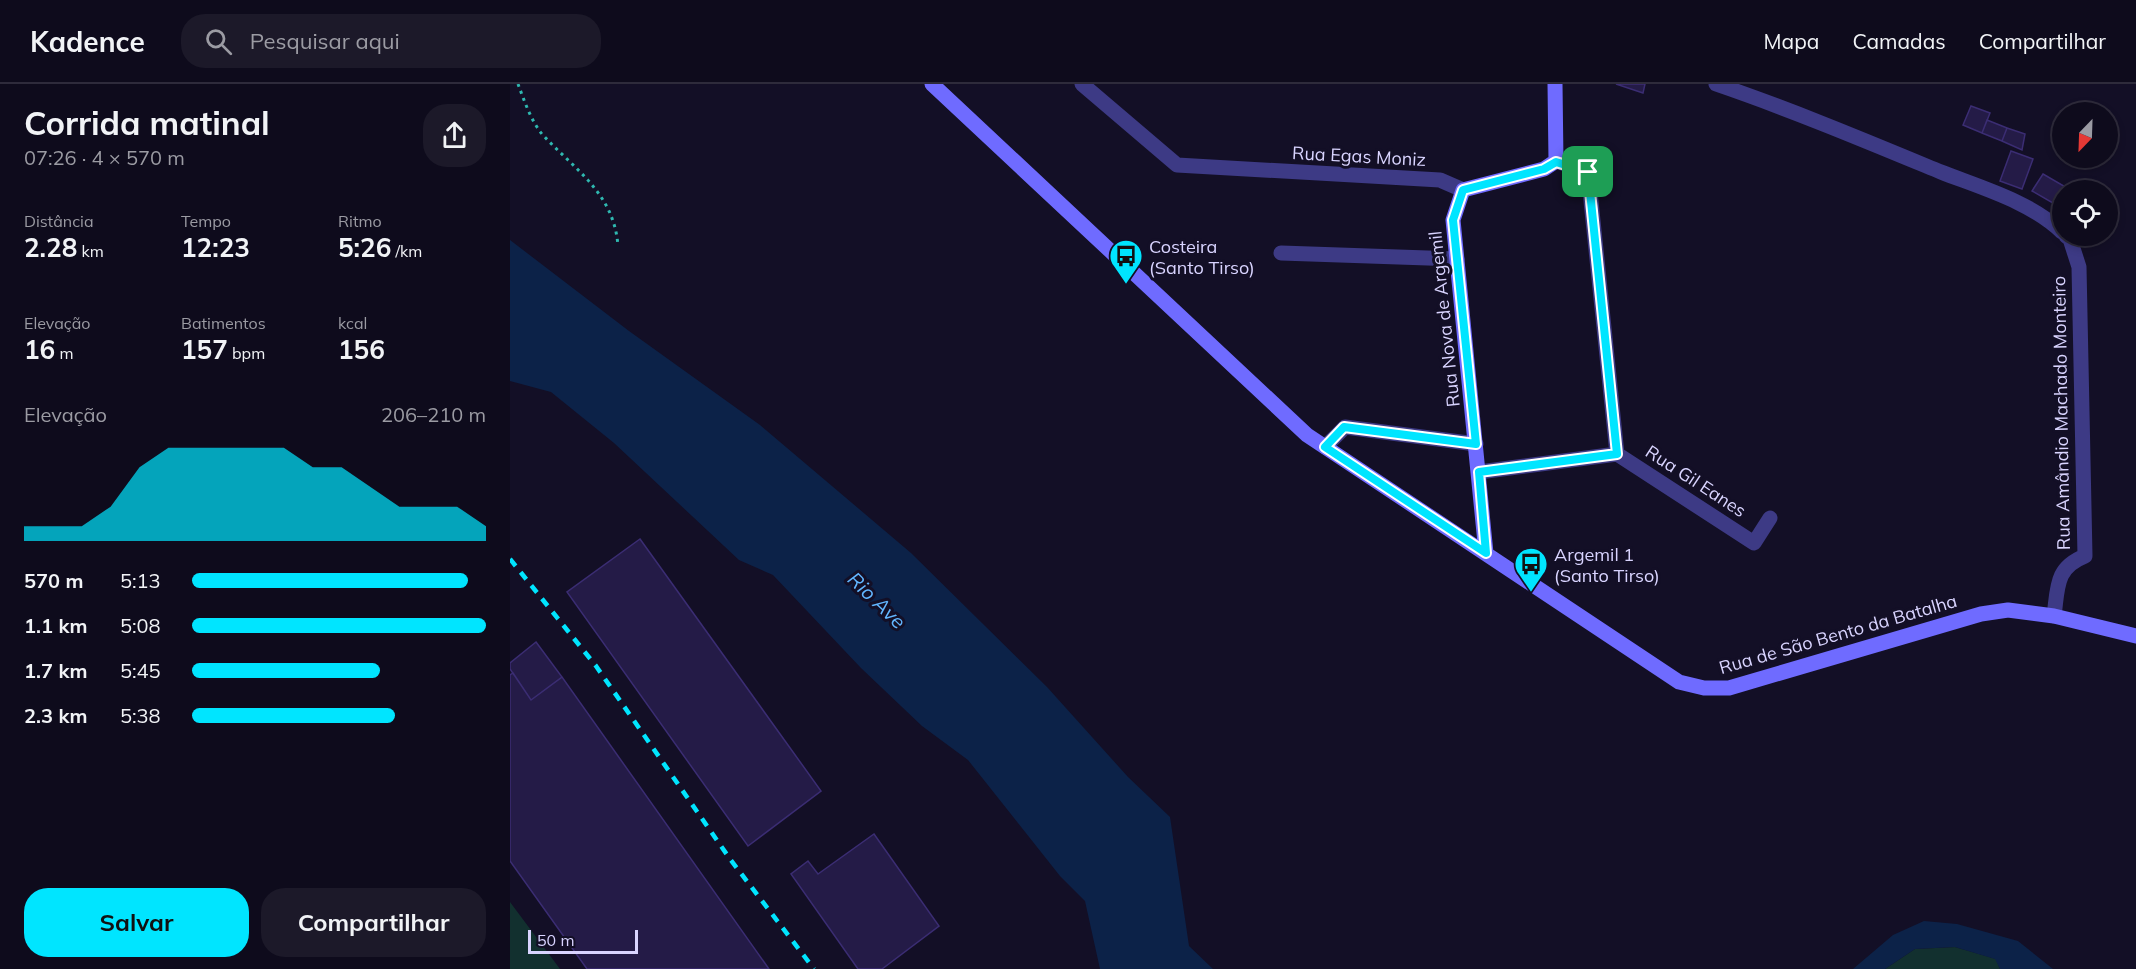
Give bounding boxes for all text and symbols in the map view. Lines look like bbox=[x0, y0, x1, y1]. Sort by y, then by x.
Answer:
search box bbox=[181, 14, 601, 68]
text: Kadence bbox=[30, 24, 145, 59]
icon: search bbox=[202, 25, 235, 58]
text: Pesquisar aqui bbox=[250, 27, 400, 55]
text: Mapa bbox=[1764, 28, 1819, 54]
text: Camadas bbox=[1852, 28, 1946, 54]
text: Compartilhar bbox=[1979, 28, 2106, 54]
text: Corrida matinal bbox=[24, 102, 270, 143]
north arrow bbox=[2052, 102, 2118, 168]
map controls bbox=[2052, 102, 2118, 246]
button: share bbox=[423, 104, 486, 167]
street label: Rua Egas Moniz bbox=[1291, 141, 1427, 171]
text: 07:26 · 4 × 570 m bbox=[24, 145, 185, 170]
pin bbox=[1562, 146, 1613, 197]
icon: arrive bbox=[1571, 155, 1604, 188]
button: locate bbox=[2052, 180, 2118, 246]
text: Distância bbox=[24, 211, 94, 231]
text: Tempo bbox=[181, 211, 231, 231]
text: Ritmo bbox=[338, 211, 382, 231]
street label: Rua Nova de Argemil bbox=[1423, 230, 1465, 408]
text: 2.28 bbox=[24, 231, 77, 264]
text: 12:23 bbox=[181, 231, 250, 264]
text: 5:26 bbox=[338, 231, 391, 264]
place label: Costeira (Santo Tirso) bbox=[1149, 235, 1255, 279]
bus stop icon: Costeira (Santo Tirso) bbox=[1108, 238, 1144, 285]
text: km bbox=[77, 241, 104, 261]
text: /km bbox=[391, 241, 422, 261]
street label: Rua Amândio Machado Monteiro bbox=[2047, 276, 2075, 550]
text: Elevação bbox=[24, 313, 90, 333]
text: Batimentos bbox=[181, 313, 266, 333]
text: kcal bbox=[338, 313, 367, 333]
text: 16 bbox=[24, 333, 55, 366]
text: 157 bbox=[181, 333, 228, 366]
text: 156 bbox=[338, 333, 385, 366]
text: m bbox=[55, 343, 73, 363]
text: bpm bbox=[228, 343, 265, 363]
text: Elevação bbox=[24, 402, 107, 427]
text: 206–210 m bbox=[381, 402, 486, 427]
street label: Rua Gil Eanes bbox=[1641, 440, 1751, 522]
place label: Argemil 1 (Santo Tirso) bbox=[1554, 543, 1660, 587]
bus stop icon: Argemil 1 (Santo Tirso) bbox=[1513, 546, 1549, 593]
water label: Rio Ave bbox=[843, 566, 911, 634]
text: 570 m bbox=[24, 568, 83, 593]
text: 5:13 bbox=[120, 568, 161, 593]
street label: Rua de São Bento da Batalha bbox=[1716, 589, 1960, 679]
text: 1.1 km bbox=[24, 613, 87, 638]
text: 5:08 bbox=[120, 613, 161, 638]
text: 1.7 km bbox=[24, 658, 87, 683]
text: 5:45 bbox=[120, 658, 161, 683]
text: 2.3 km bbox=[24, 703, 87, 728]
text: 5:38 bbox=[120, 703, 161, 728]
button: Salvar bbox=[24, 888, 249, 957]
button: Compartilhar bbox=[261, 888, 486, 957]
scale bar bbox=[528, 927, 638, 954]
text: 50 m bbox=[537, 930, 574, 950]

